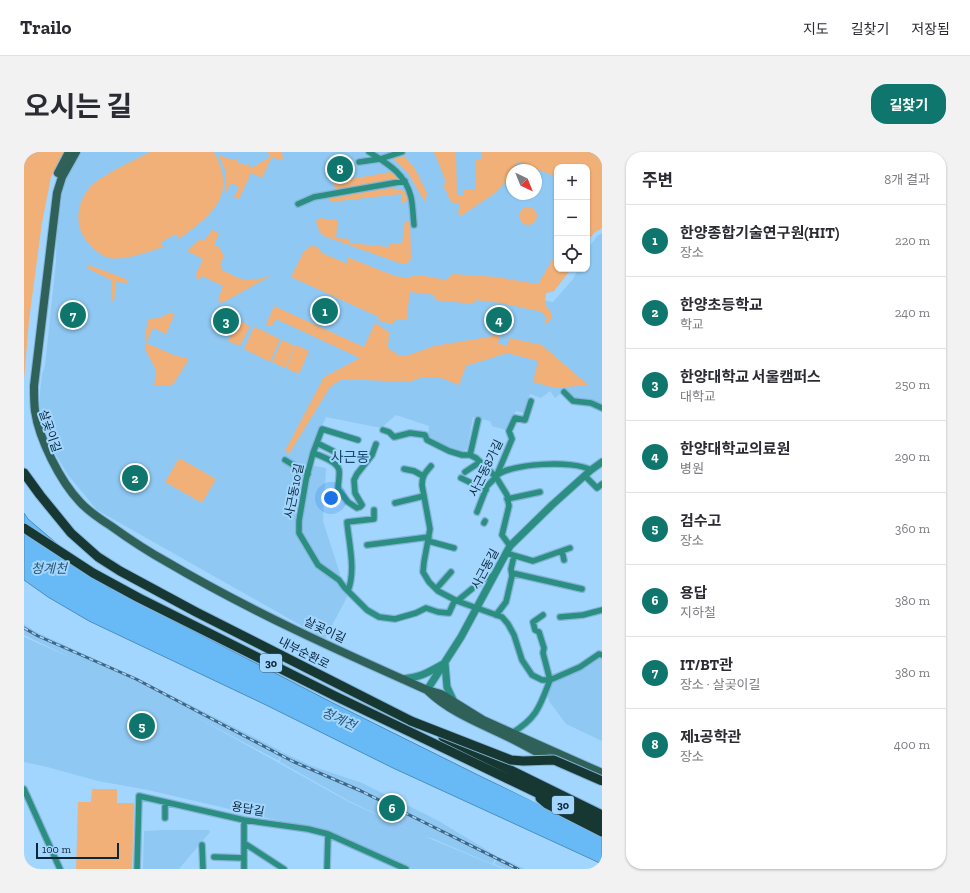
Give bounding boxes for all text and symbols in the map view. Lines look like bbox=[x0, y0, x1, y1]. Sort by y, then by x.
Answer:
text: Trailo bbox=[20, 16, 71, 39]
text: 지도 bbox=[803, 21, 829, 38]
text: 길찾기 bbox=[851, 21, 889, 38]
text: 저장됨 bbox=[911, 21, 950, 38]
button: 길찾기 bbox=[871, 84, 946, 124]
text: 오시는 길 bbox=[24, 90, 132, 123]
pin: 8 bbox=[327, 154, 353, 184]
north arrow bbox=[506, 164, 542, 200]
map controls bbox=[554, 164, 590, 272]
button: + bbox=[554, 164, 590, 200]
text: 주변 bbox=[642, 170, 673, 190]
text: 8개 결과 bbox=[884, 172, 930, 187]
button: − bbox=[554, 200, 590, 236]
text: 한양종합기술연구원(HIT) bbox=[680, 224, 839, 242]
text: 1 bbox=[652, 233, 658, 248]
text: 220 m bbox=[895, 233, 930, 248]
button: locate bbox=[554, 236, 590, 272]
text: 장소 bbox=[680, 245, 704, 260]
pin: 1 bbox=[312, 296, 338, 326]
text: 한양초등학교 bbox=[680, 296, 763, 314]
pin: 7 bbox=[60, 300, 86, 330]
pin: 4 bbox=[486, 305, 512, 335]
text: 2 bbox=[652, 305, 658, 320]
text: 240 m bbox=[895, 305, 930, 320]
pin: 3 bbox=[213, 306, 239, 336]
text: 학교 bbox=[680, 317, 704, 332]
text: 한양대학교 서울캠퍼스 bbox=[680, 368, 821, 386]
text: 3 bbox=[652, 377, 658, 392]
text: 250 m bbox=[895, 377, 930, 392]
text: 대학교 bbox=[680, 389, 716, 404]
street label: 살곶이길 bbox=[36, 408, 64, 454]
street label: 사근동8가길 bbox=[466, 437, 506, 499]
text: 한양대학교의료원 bbox=[680, 440, 790, 458]
district label: 사근동 bbox=[331, 449, 369, 466]
text: 4 bbox=[651, 449, 659, 464]
text: 290 m bbox=[895, 449, 930, 464]
text: 병원 bbox=[680, 461, 704, 476]
street label: 사근동10길 bbox=[282, 462, 306, 520]
pin: 2 bbox=[122, 463, 148, 493]
your location bbox=[321, 488, 341, 508]
text: 검수고 bbox=[680, 512, 721, 530]
text: 5 bbox=[652, 521, 658, 536]
text: 360 m bbox=[895, 521, 930, 536]
text: 장소 bbox=[680, 533, 704, 548]
street label: 사근동길 bbox=[468, 546, 502, 592]
water label: 청계천 bbox=[31, 561, 68, 576]
text: 용답 bbox=[680, 584, 708, 602]
text: 6 bbox=[652, 593, 658, 608]
text: 380 m bbox=[895, 593, 930, 608]
text: 지하철 bbox=[680, 605, 716, 620]
street label: 살곶이길 bbox=[302, 614, 348, 646]
street label: 내부순환로 bbox=[276, 634, 332, 672]
road number: 30 bbox=[260, 654, 282, 672]
text: IT/BT관 bbox=[680, 656, 733, 674]
text: 7 bbox=[652, 665, 658, 680]
text: 380 m bbox=[895, 665, 930, 680]
text: 장소 · 살곶이길 bbox=[680, 677, 761, 692]
water label: 청계천 bbox=[320, 705, 359, 734]
pin: 5 bbox=[129, 711, 155, 741]
text: 제1공학관 bbox=[680, 728, 741, 746]
text: 8 bbox=[651, 737, 659, 752]
text: 400 m bbox=[894, 737, 930, 752]
text: 장소 bbox=[680, 749, 704, 764]
pin: 6 bbox=[379, 793, 405, 823]
road number: 30 bbox=[552, 796, 574, 814]
street label: 용답길 bbox=[230, 799, 266, 819]
scale bar bbox=[36, 841, 119, 860]
text: 100 m bbox=[42, 843, 71, 856]

